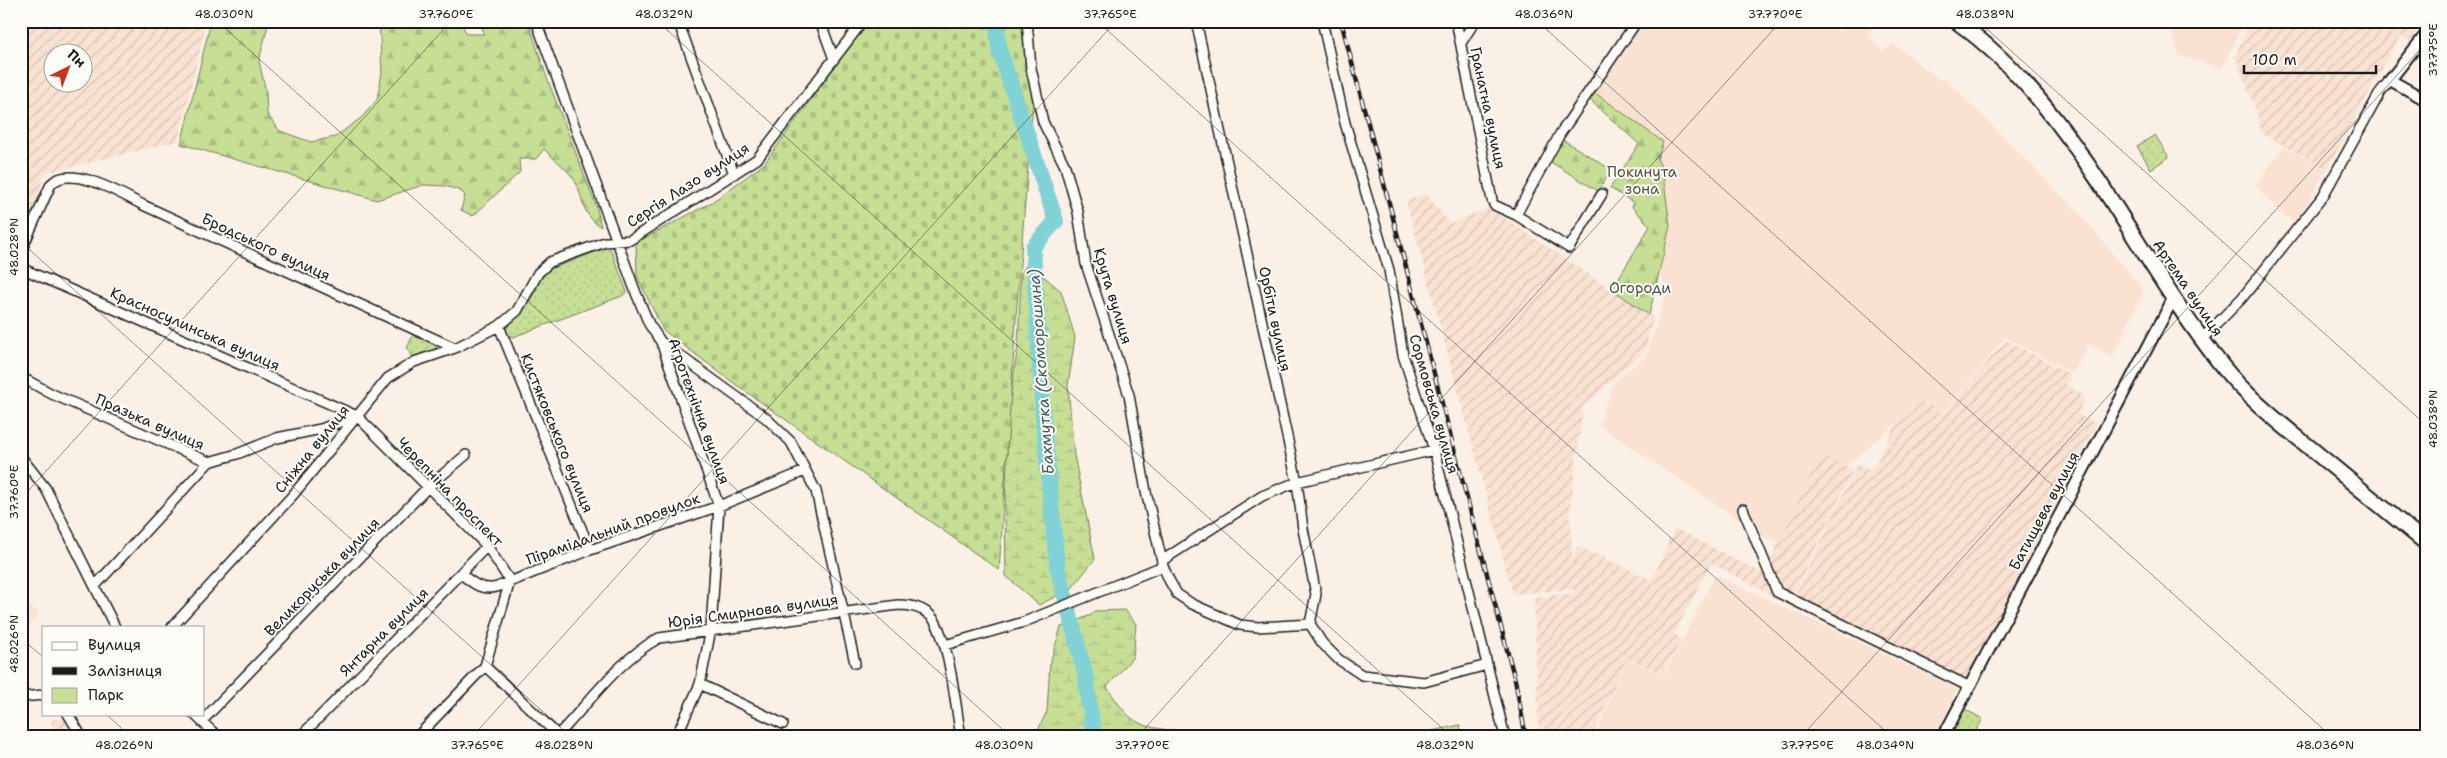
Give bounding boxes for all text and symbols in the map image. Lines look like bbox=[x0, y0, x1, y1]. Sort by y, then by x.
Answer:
text: 48.030°N bbox=[195, 6, 253, 22]
text: 37.760°E bbox=[419, 6, 473, 22]
text: 48.032°N bbox=[635, 6, 693, 22]
text: 37.765°E bbox=[1083, 6, 1137, 22]
text: 48.036°N bbox=[1515, 6, 1573, 22]
text: 37.770°E bbox=[1748, 6, 1802, 22]
text: 48.038°N bbox=[1956, 6, 2014, 22]
text: 37.775°E bbox=[2425, 23, 2441, 77]
north arrow bbox=[42, 42, 92, 92]
scale bar bbox=[2244, 42, 2377, 74]
text: Пн bbox=[64, 45, 90, 71]
street label: Гранатна вулиця bbox=[1465, 45, 1511, 171]
text: 100 m bbox=[2252, 50, 2297, 70]
street label: Сергія Лазо вулиця bbox=[623, 138, 753, 232]
park label: Покинута зона bbox=[1607, 162, 1678, 199]
street label: Бродського вулиця bbox=[198, 208, 334, 286]
text: 48.028°N bbox=[6, 218, 22, 276]
street label: Артема вулиця bbox=[2148, 236, 2228, 340]
street label: Крута вулиця bbox=[1089, 245, 1137, 347]
street label: Орбіти вулиця bbox=[1254, 265, 1296, 373]
water label: Бахмутка (Скоморошина) bbox=[1023, 268, 1059, 476]
park label: Огороди bbox=[1609, 278, 1671, 298]
street label: Красносулинська вулиця bbox=[107, 282, 283, 376]
street label: Сормовська вулиця bbox=[1404, 332, 1464, 476]
street label: Агротехнічна вулиця bbox=[663, 335, 735, 487]
street label: Кистяковського вулиця bbox=[516, 350, 598, 516]
street label: Празька вулиця bbox=[92, 389, 208, 455]
text: 48.038°N bbox=[2425, 390, 2441, 448]
street label: Сніжна вулиця bbox=[270, 401, 354, 497]
street label: Черепніна проспект bbox=[392, 433, 508, 551]
street label: Батищева вулиця bbox=[2004, 448, 2084, 574]
text: 37.760°E bbox=[6, 465, 22, 519]
street label: Пірамідальний провулок bbox=[523, 488, 703, 570]
street label: Великоруська вулиця bbox=[260, 513, 384, 641]
street label: Янтарна вулиця bbox=[335, 583, 433, 681]
street label: Юрія Смирнова вулиця bbox=[667, 589, 839, 633]
text: 48.026°N bbox=[6, 615, 22, 673]
legend bbox=[42, 626, 205, 716]
text: Вулиця bbox=[88, 635, 141, 655]
text: Залізниця bbox=[88, 661, 162, 681]
text: Парк bbox=[88, 685, 124, 705]
text: 48.026°N bbox=[95, 737, 153, 753]
text: 37.765°E bbox=[450, 737, 504, 753]
text: 48.028°N bbox=[535, 737, 593, 753]
text: 48.030°N bbox=[975, 737, 1033, 753]
text: 37.770°E bbox=[1115, 737, 1169, 753]
text: 48.032°N bbox=[1416, 737, 1474, 753]
text: 37.775°E bbox=[1780, 737, 1834, 753]
text: 48.034°N bbox=[1856, 737, 1914, 753]
text: 48.036°N bbox=[2296, 737, 2354, 753]

